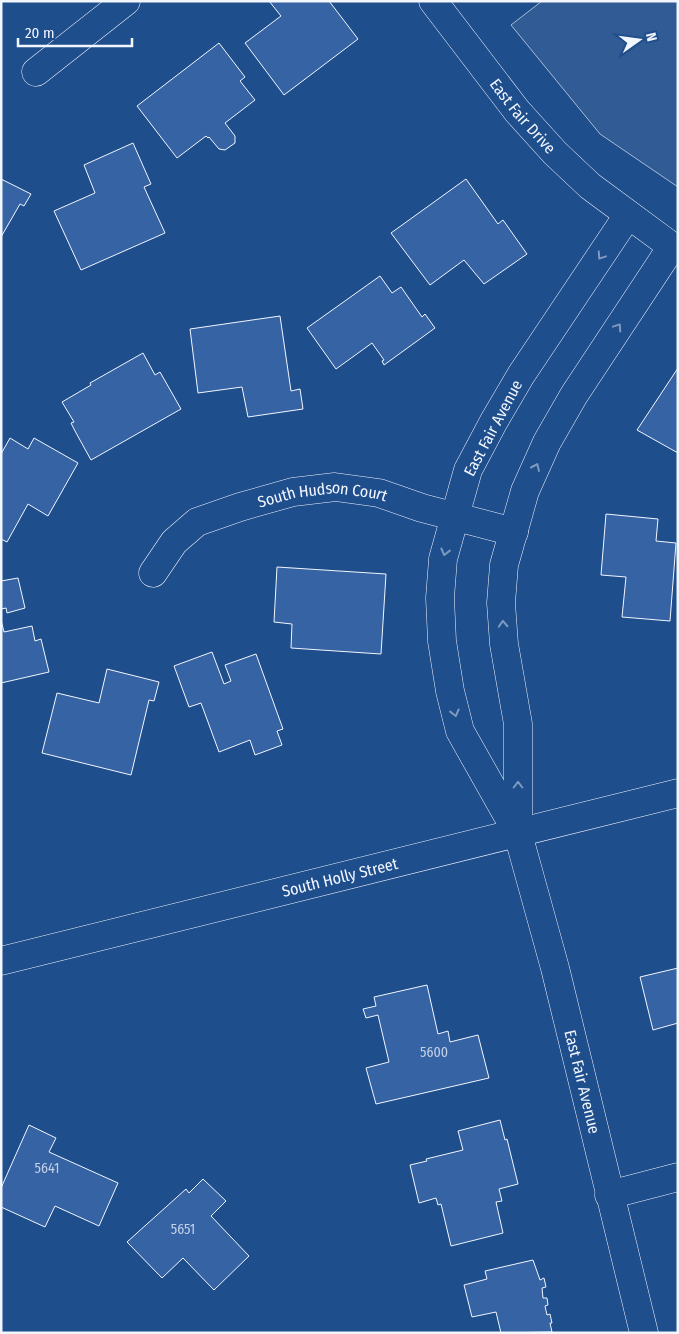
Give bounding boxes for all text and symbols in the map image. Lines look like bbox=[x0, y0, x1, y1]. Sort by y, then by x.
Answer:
scale bar bbox=[18, 15, 131, 47]
north arrow bbox=[614, 15, 664, 65]
text: 20 m bbox=[25, 24, 55, 42]
text: N bbox=[642, 31, 660, 43]
street label: East Fair Drive bbox=[486, 75, 560, 157]
one-way arrow bbox=[598, 250, 607, 259]
one-way arrow bbox=[612, 323, 621, 333]
street label: East Fair Avenue bbox=[460, 377, 526, 479]
one-way arrow bbox=[529, 463, 540, 472]
street label: South Hudson Court bbox=[255, 477, 391, 511]
one-way arrow bbox=[440, 547, 451, 556]
one-way arrow bbox=[497, 620, 508, 628]
one-way arrow bbox=[449, 708, 460, 717]
one-way arrow bbox=[513, 781, 523, 788]
street label: South Holly Street bbox=[280, 853, 400, 900]
street label: East Fair Avenue bbox=[561, 1028, 605, 1136]
house number: 5600 bbox=[420, 1044, 448, 1061]
house number: 5641 bbox=[35, 1160, 59, 1177]
house number: 5651 bbox=[171, 1221, 195, 1238]

